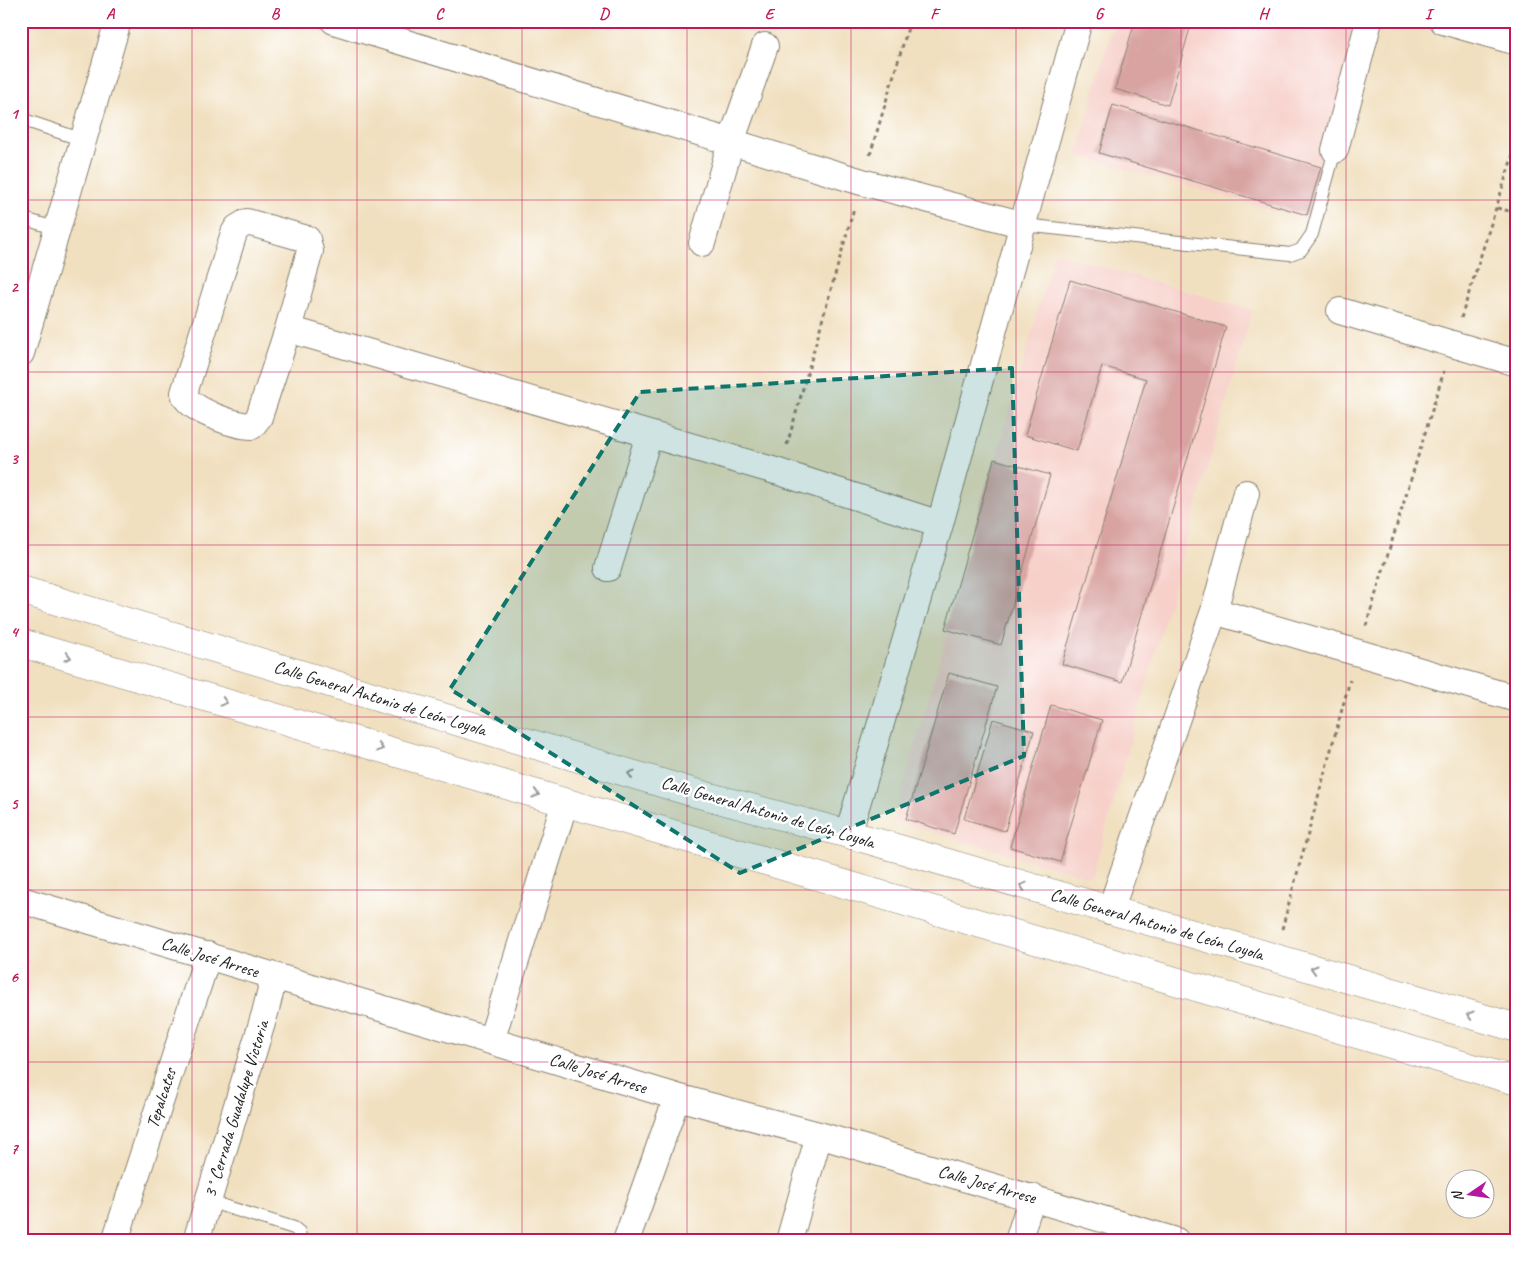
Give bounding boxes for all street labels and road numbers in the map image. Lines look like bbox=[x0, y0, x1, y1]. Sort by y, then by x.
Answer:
street label: Calle General Antonio de León Loyola bbox=[271, 655, 490, 741]
street label: Calle General Antonio de León Loyola bbox=[659, 771, 879, 853]
street label: Calle General Antonio de León Loyola bbox=[1048, 883, 1268, 965]
street label: Calle José Arrese bbox=[159, 932, 262, 983]
street label: 3˚ Cerrada Guadalupe Victoria bbox=[199, 1016, 274, 1200]
street label: Calle José Arrese bbox=[547, 1048, 650, 1099]
street label: Tepalcates bbox=[141, 1064, 182, 1131]
street label: Calle José Arrese bbox=[936, 1160, 1039, 1209]

